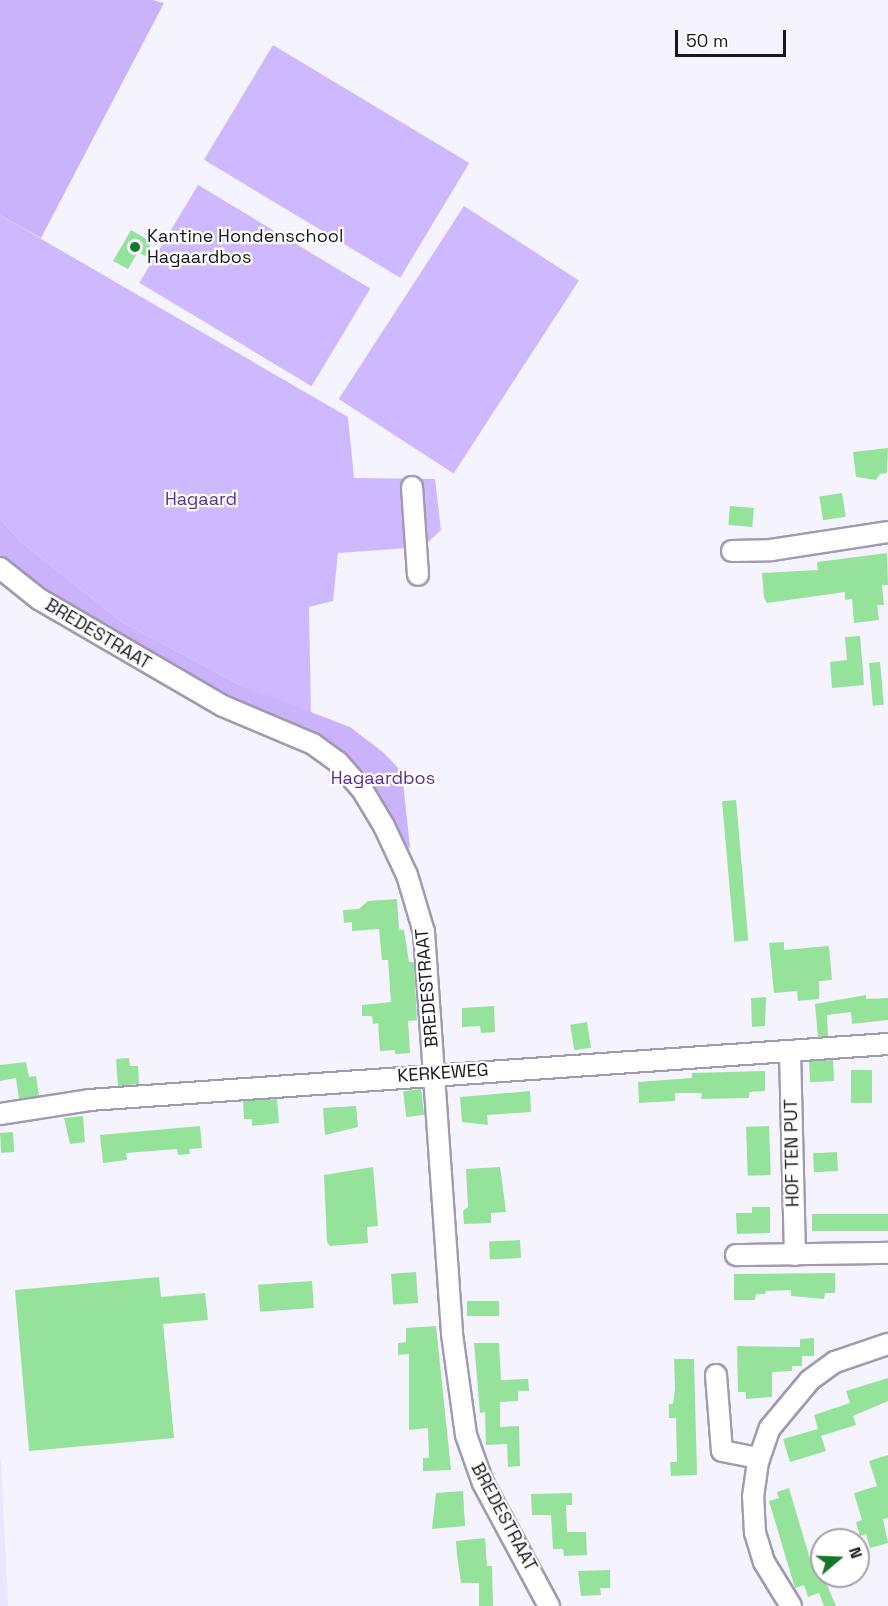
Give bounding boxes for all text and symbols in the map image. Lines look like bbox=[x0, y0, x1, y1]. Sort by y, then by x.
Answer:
scale bar bbox=[678, 18, 789, 56]
text: 50 m bbox=[686, 29, 728, 52]
place label: Kantine Hondenschool Hagaardbos bbox=[147, 226, 343, 268]
marker: Kantine Hondenschool Hagaardbos bbox=[128, 240, 142, 254]
park label: Hagaard bbox=[165, 488, 237, 510]
street label: BREDESTRAAT bbox=[41, 594, 155, 674]
park label: Hagaardbos bbox=[331, 767, 435, 789]
street label: BREDESTRAAT bbox=[411, 927, 443, 1049]
street label: KERKEWEG bbox=[397, 1059, 489, 1087]
street label: HOF TEN PUT bbox=[780, 1098, 804, 1208]
street label: BREDESTRAAT bbox=[466, 1459, 542, 1575]
north arrow bbox=[810, 1528, 870, 1588]
text: N bbox=[844, 1544, 867, 1561]

